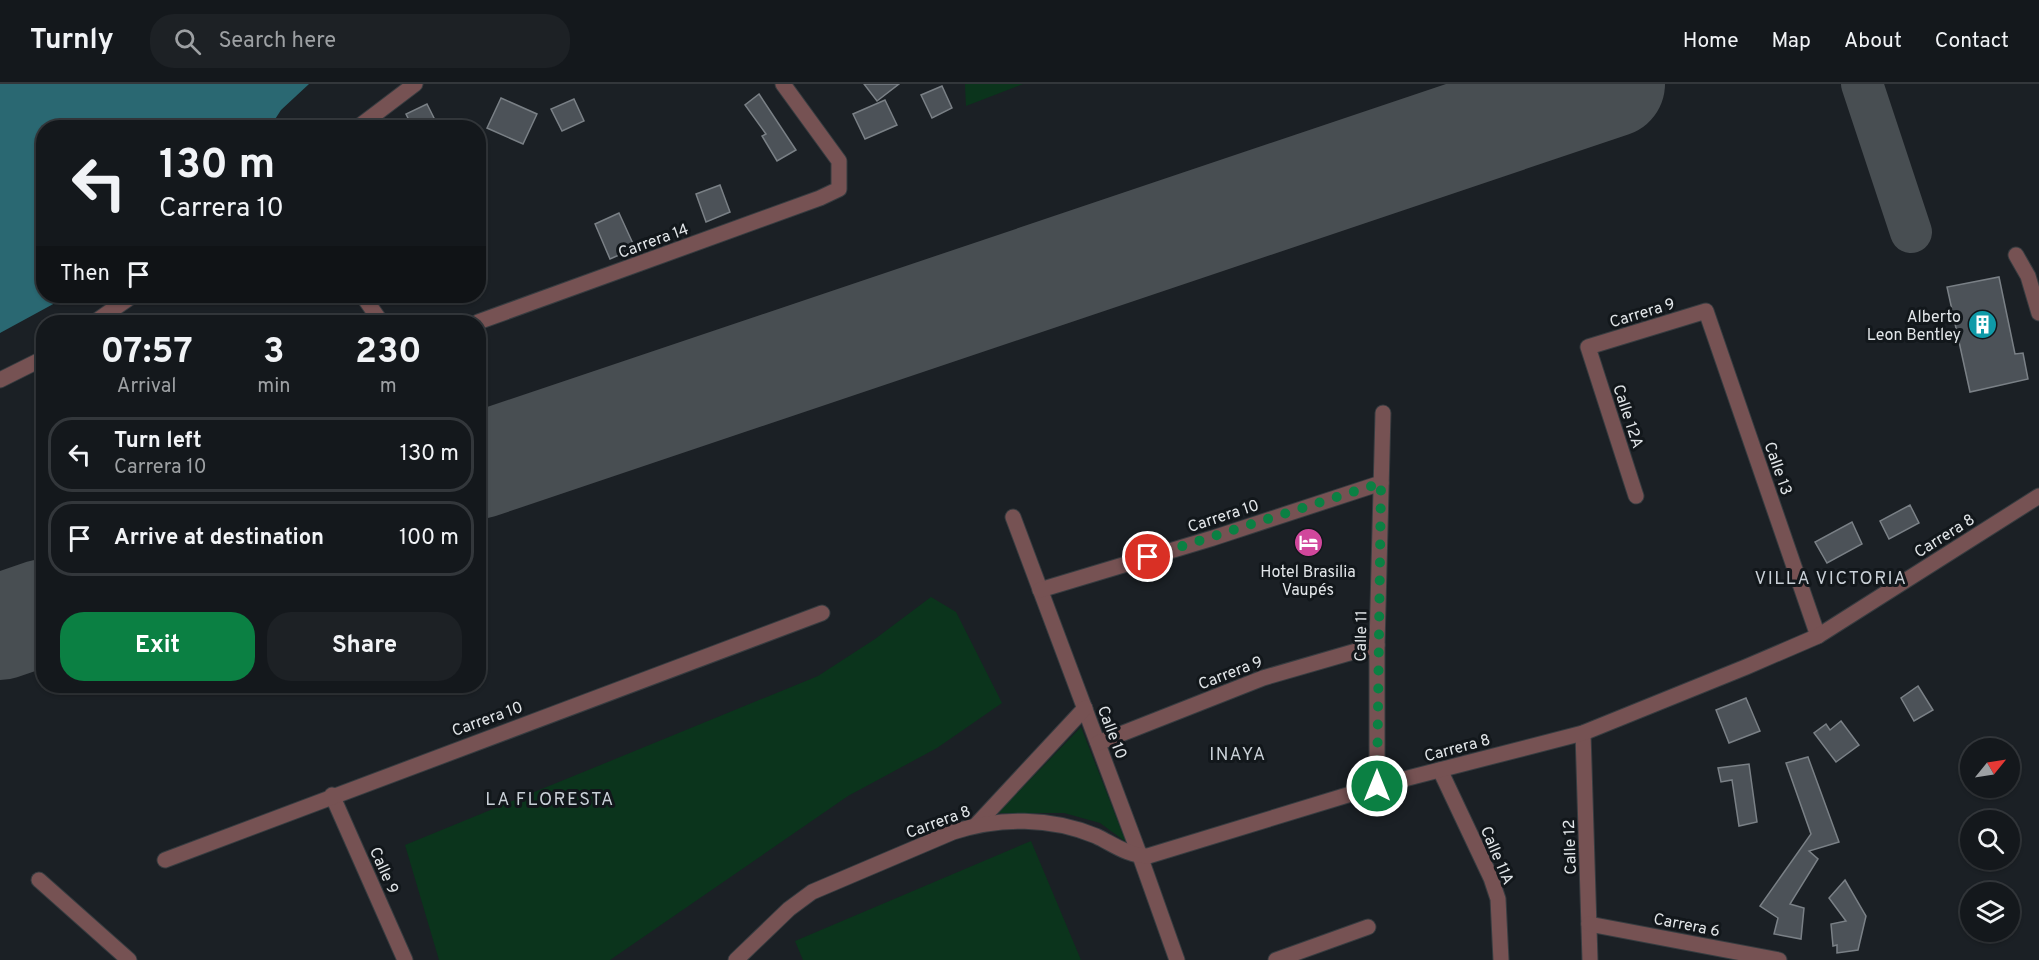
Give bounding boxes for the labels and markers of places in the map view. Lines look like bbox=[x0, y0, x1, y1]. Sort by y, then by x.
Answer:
place label: Alberto Leon Bentley bbox=[1867, 308, 1961, 346]
building icon: Alberto Leon Bentley bbox=[1966, 309, 1998, 341]
hotel icon: Hotel Brasilia Vaupés bbox=[1292, 527, 1324, 559]
pin bbox=[1122, 531, 1173, 582]
place label: Hotel Brasilia Vaupés bbox=[1260, 563, 1356, 601]

